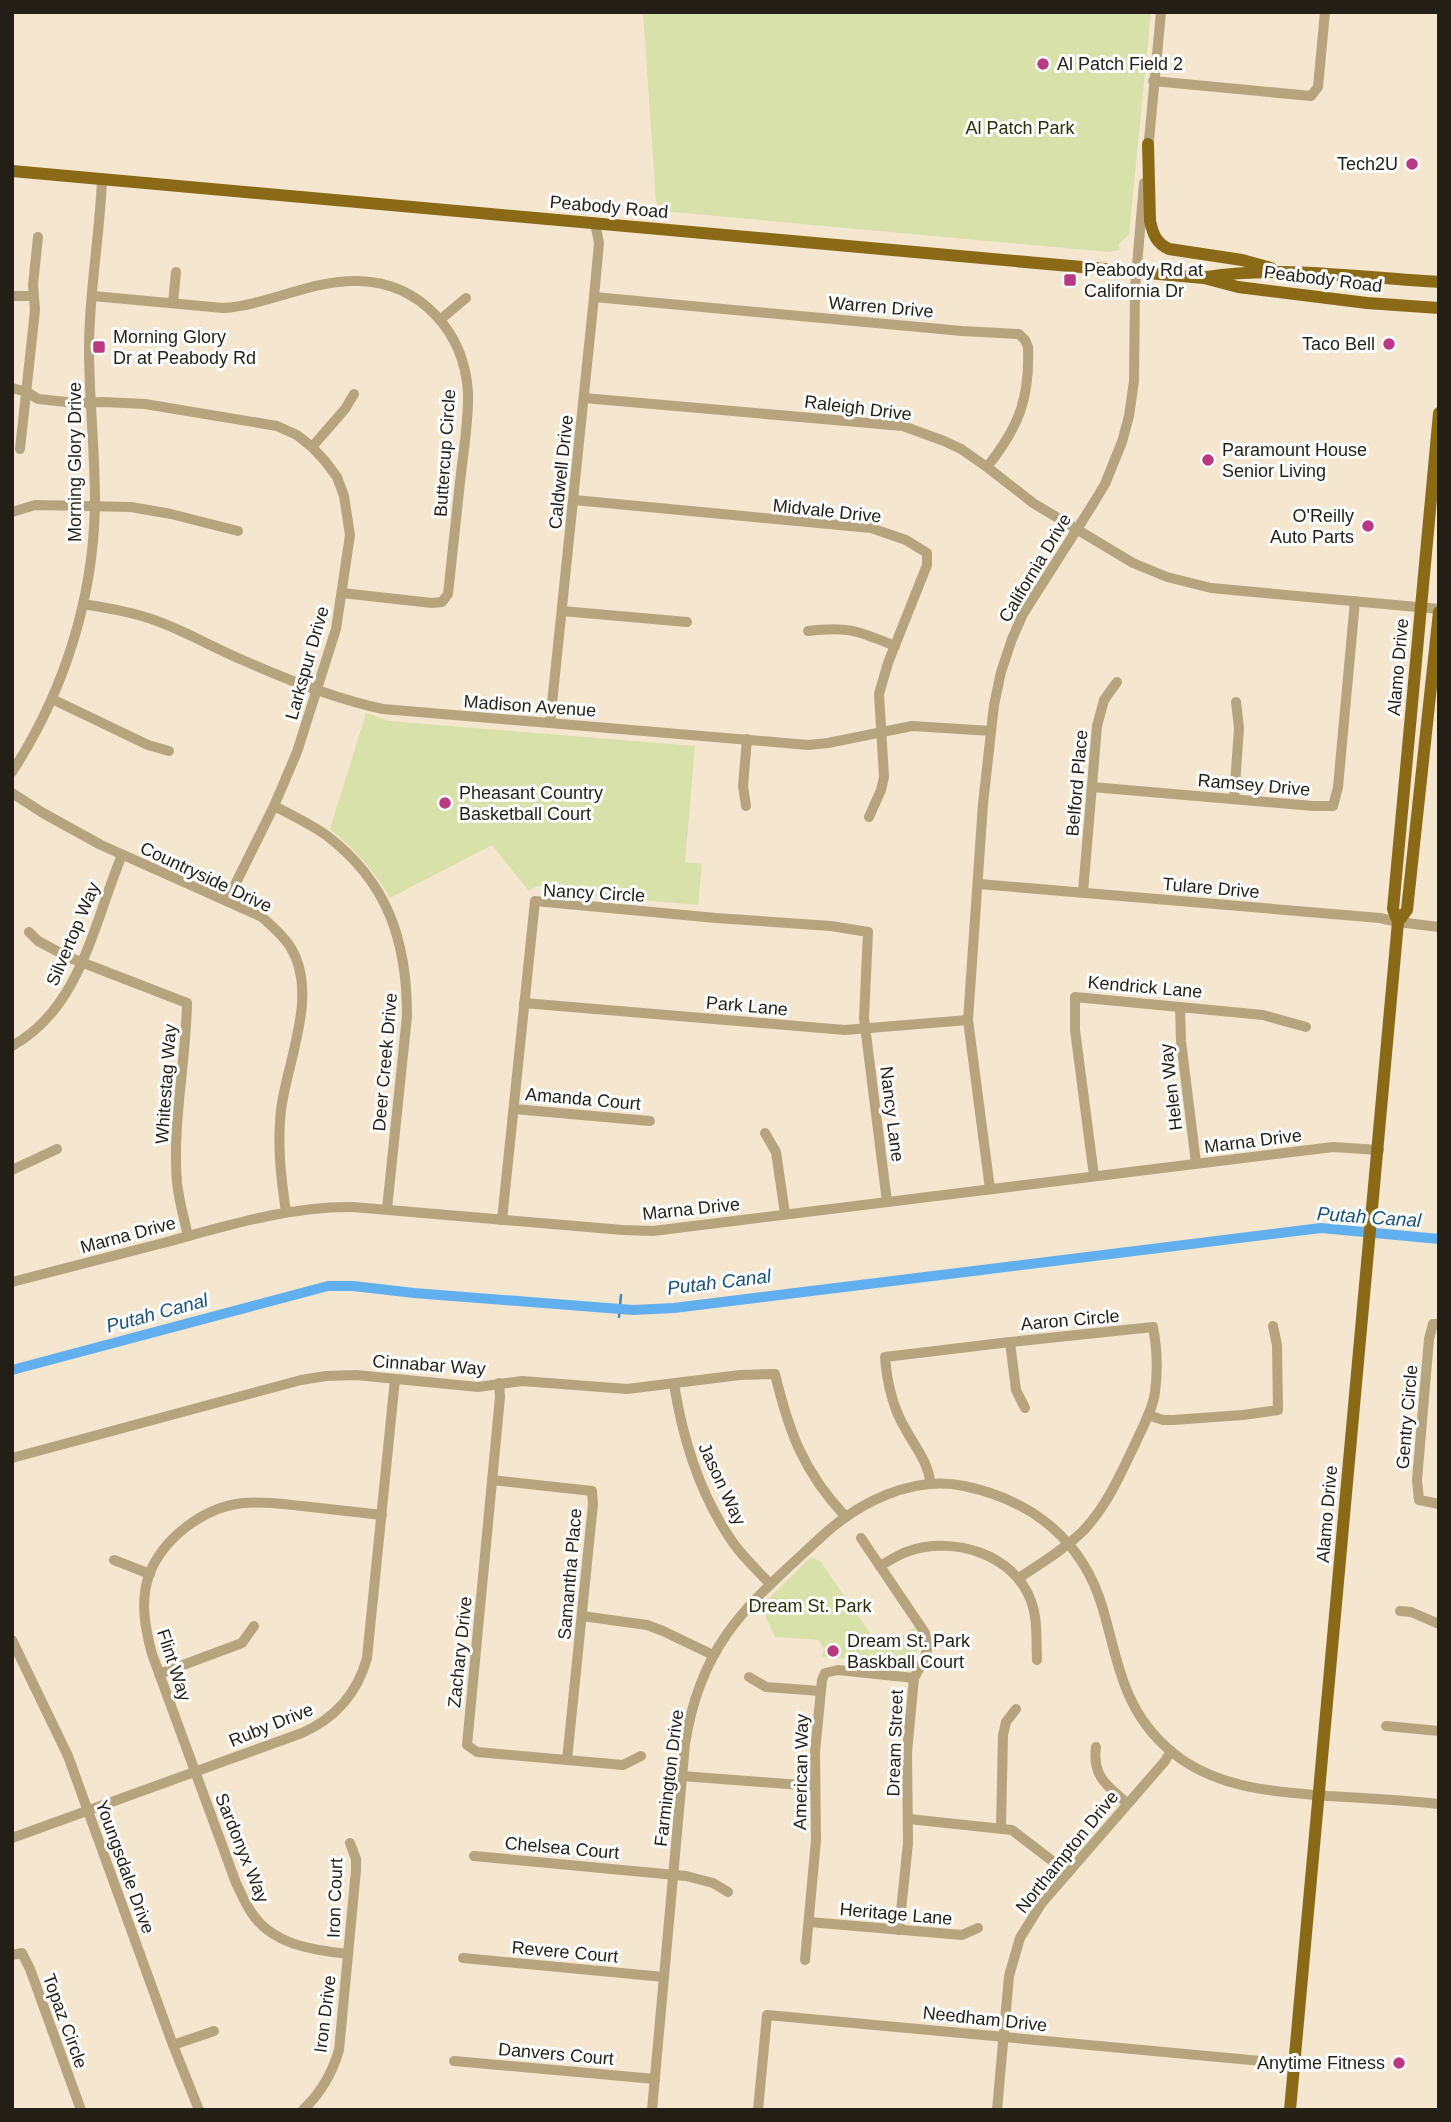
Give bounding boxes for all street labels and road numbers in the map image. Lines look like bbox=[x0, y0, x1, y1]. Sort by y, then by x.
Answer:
street label: Peabody Road bbox=[549, 192, 669, 222]
street label: Peabody Road bbox=[1263, 262, 1383, 296]
street label: Warren Drive bbox=[828, 292, 934, 322]
street label: Morning Glory Drive bbox=[65, 382, 85, 542]
street label: Buttercup Circle bbox=[431, 388, 459, 518]
street label: Raleigh Drive bbox=[803, 391, 913, 425]
street label: Caldwell Drive bbox=[545, 414, 577, 530]
street label: Midvale Drive bbox=[772, 495, 882, 527]
street label: California Drive bbox=[995, 510, 1075, 626]
street label: Larkspur Drive bbox=[281, 604, 333, 722]
street label: Alamo Drive bbox=[1384, 617, 1412, 717]
street label: Madison Avenue bbox=[463, 691, 597, 721]
street label: Belford Place bbox=[1062, 729, 1092, 837]
street label: Ramsey Drive bbox=[1197, 770, 1311, 800]
street label: Countryside Drive bbox=[137, 838, 275, 916]
street label: Tulare Drive bbox=[1162, 874, 1260, 902]
street label: Silvertop Way bbox=[42, 879, 104, 989]
street label: Nancy Circle bbox=[543, 880, 645, 906]
street label: Kendrick Lane bbox=[1087, 972, 1203, 1002]
street label: Deer Creek Drive bbox=[369, 992, 401, 1132]
street label: Park Lane bbox=[705, 992, 789, 1020]
street label: Whitestag Way bbox=[152, 1023, 180, 1145]
street label: Helen Way bbox=[1156, 1042, 1186, 1132]
street label: Nancy Lane bbox=[876, 1065, 908, 1163]
street label: Amanda Court bbox=[524, 1084, 642, 1114]
street label: Marna Drive bbox=[1203, 1125, 1303, 1157]
street label: Marna Drive bbox=[641, 1194, 741, 1224]
street label: Marna Drive bbox=[78, 1213, 178, 1257]
street label: Aaron Circle bbox=[1020, 1306, 1120, 1334]
street label: Cinnabar Way bbox=[372, 1351, 486, 1379]
street label: Gentry Circle bbox=[1392, 1364, 1422, 1470]
street label: Jason Way bbox=[694, 1440, 750, 1528]
street label: Alamo Drive bbox=[1313, 1464, 1341, 1564]
street label: Samantha Place bbox=[554, 1507, 586, 1641]
street label: Zachary Drive bbox=[444, 1595, 476, 1709]
street label: Flint Way bbox=[153, 1627, 195, 1703]
street label: Dream Street bbox=[883, 1689, 907, 1797]
street label: Ruby Drive bbox=[226, 1699, 316, 1751]
street label: Farmington Drive bbox=[651, 1708, 687, 1848]
street label: American Way bbox=[790, 1714, 812, 1830]
street label: Northampton Drive bbox=[1012, 1787, 1122, 1917]
street label: Sardonyx Way bbox=[211, 1790, 273, 1906]
street label: Youngsdale Drive bbox=[92, 1798, 158, 1936]
street label: Chelsea Court bbox=[504, 1833, 620, 1863]
street label: Iron Court bbox=[324, 1858, 346, 1938]
street label: Heritage Lane bbox=[839, 1899, 953, 1929]
street label: Revere Court bbox=[511, 1937, 619, 1967]
street label: Topaz Circle bbox=[39, 1971, 91, 2071]
street label: Iron Drive bbox=[310, 1974, 340, 2054]
street label: Needham Drive bbox=[922, 2003, 1048, 2035]
street label: Danvers Court bbox=[497, 2039, 615, 2069]

